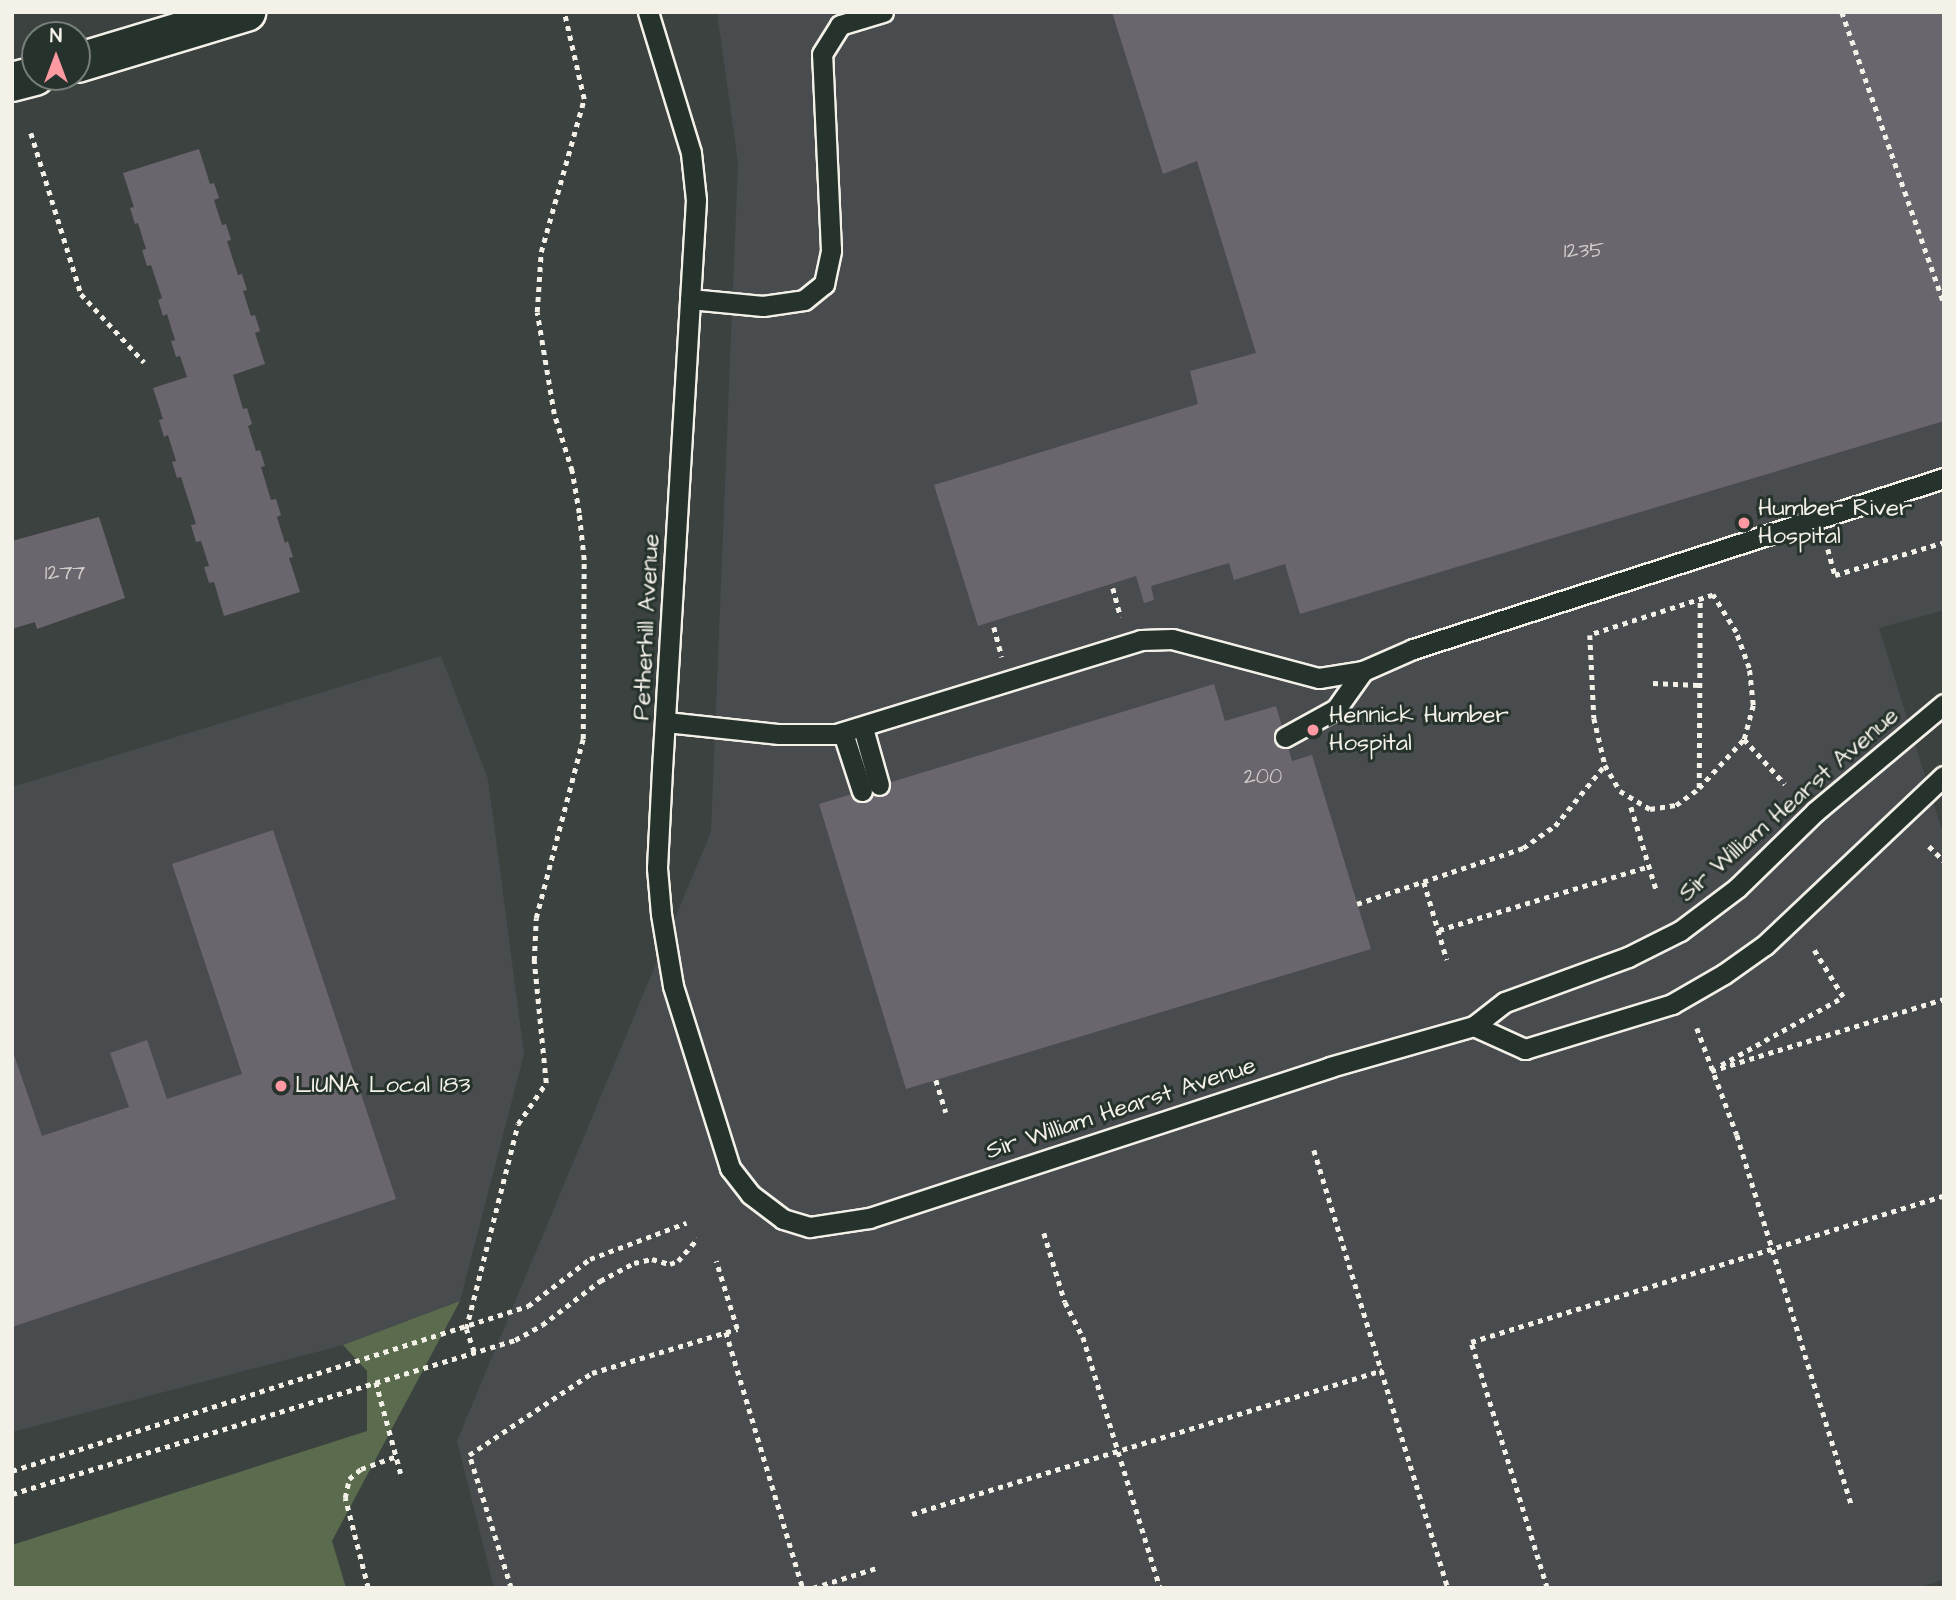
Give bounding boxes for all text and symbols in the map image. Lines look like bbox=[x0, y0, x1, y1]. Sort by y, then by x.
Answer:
north arrow bbox=[21, 21, 91, 91]
text: N bbox=[50, 23, 62, 50]
house number: 1235 bbox=[1564, 238, 1604, 264]
place label: Humber River Hospital bbox=[1758, 495, 1912, 551]
marker: Humber River Hospital bbox=[1736, 515, 1752, 531]
street label: Petherhill Avenue bbox=[628, 533, 666, 721]
house number: 1277 bbox=[45, 560, 85, 586]
place label: Hennick Humber Hospital bbox=[1329, 702, 1509, 758]
street label: Sir William Hearst Avenue bbox=[1673, 702, 1905, 908]
marker: Hennick Humber Hospital bbox=[1303, 720, 1323, 740]
house number: 200 bbox=[1244, 764, 1282, 790]
street label: Sir William Hearst Avenue bbox=[982, 1052, 1260, 1166]
place label: LIUNA Local 183 bbox=[295, 1072, 471, 1100]
marker: LIUNA Local 183 bbox=[273, 1078, 289, 1094]

